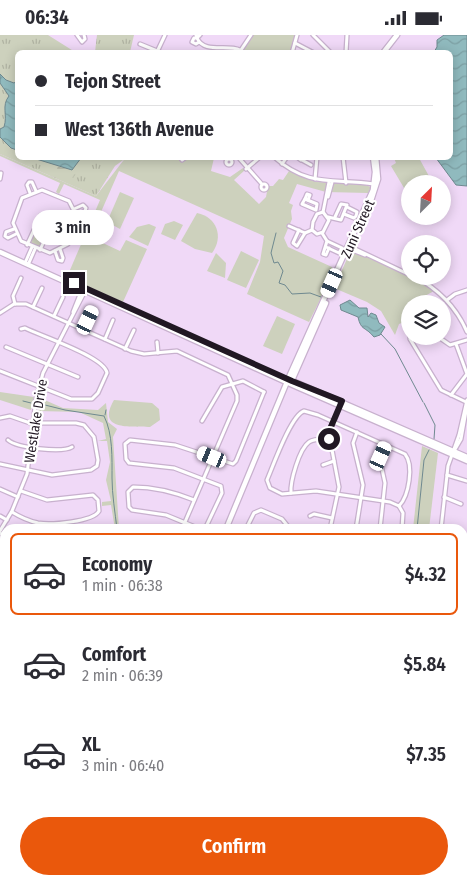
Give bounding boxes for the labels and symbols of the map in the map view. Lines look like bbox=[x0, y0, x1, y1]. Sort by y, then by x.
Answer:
north arrow bbox=[401, 175, 451, 225]
street label: Zuni Street bbox=[338, 197, 379, 261]
callout: 3 min bbox=[33, 211, 115, 245]
car bbox=[319, 266, 344, 300]
route end bbox=[63, 272, 85, 294]
car bbox=[74, 303, 101, 337]
street label: Westlake Drive bbox=[21, 378, 51, 464]
route start bbox=[318, 428, 340, 450]
car bbox=[368, 439, 393, 473]
car bbox=[195, 444, 228, 470]

